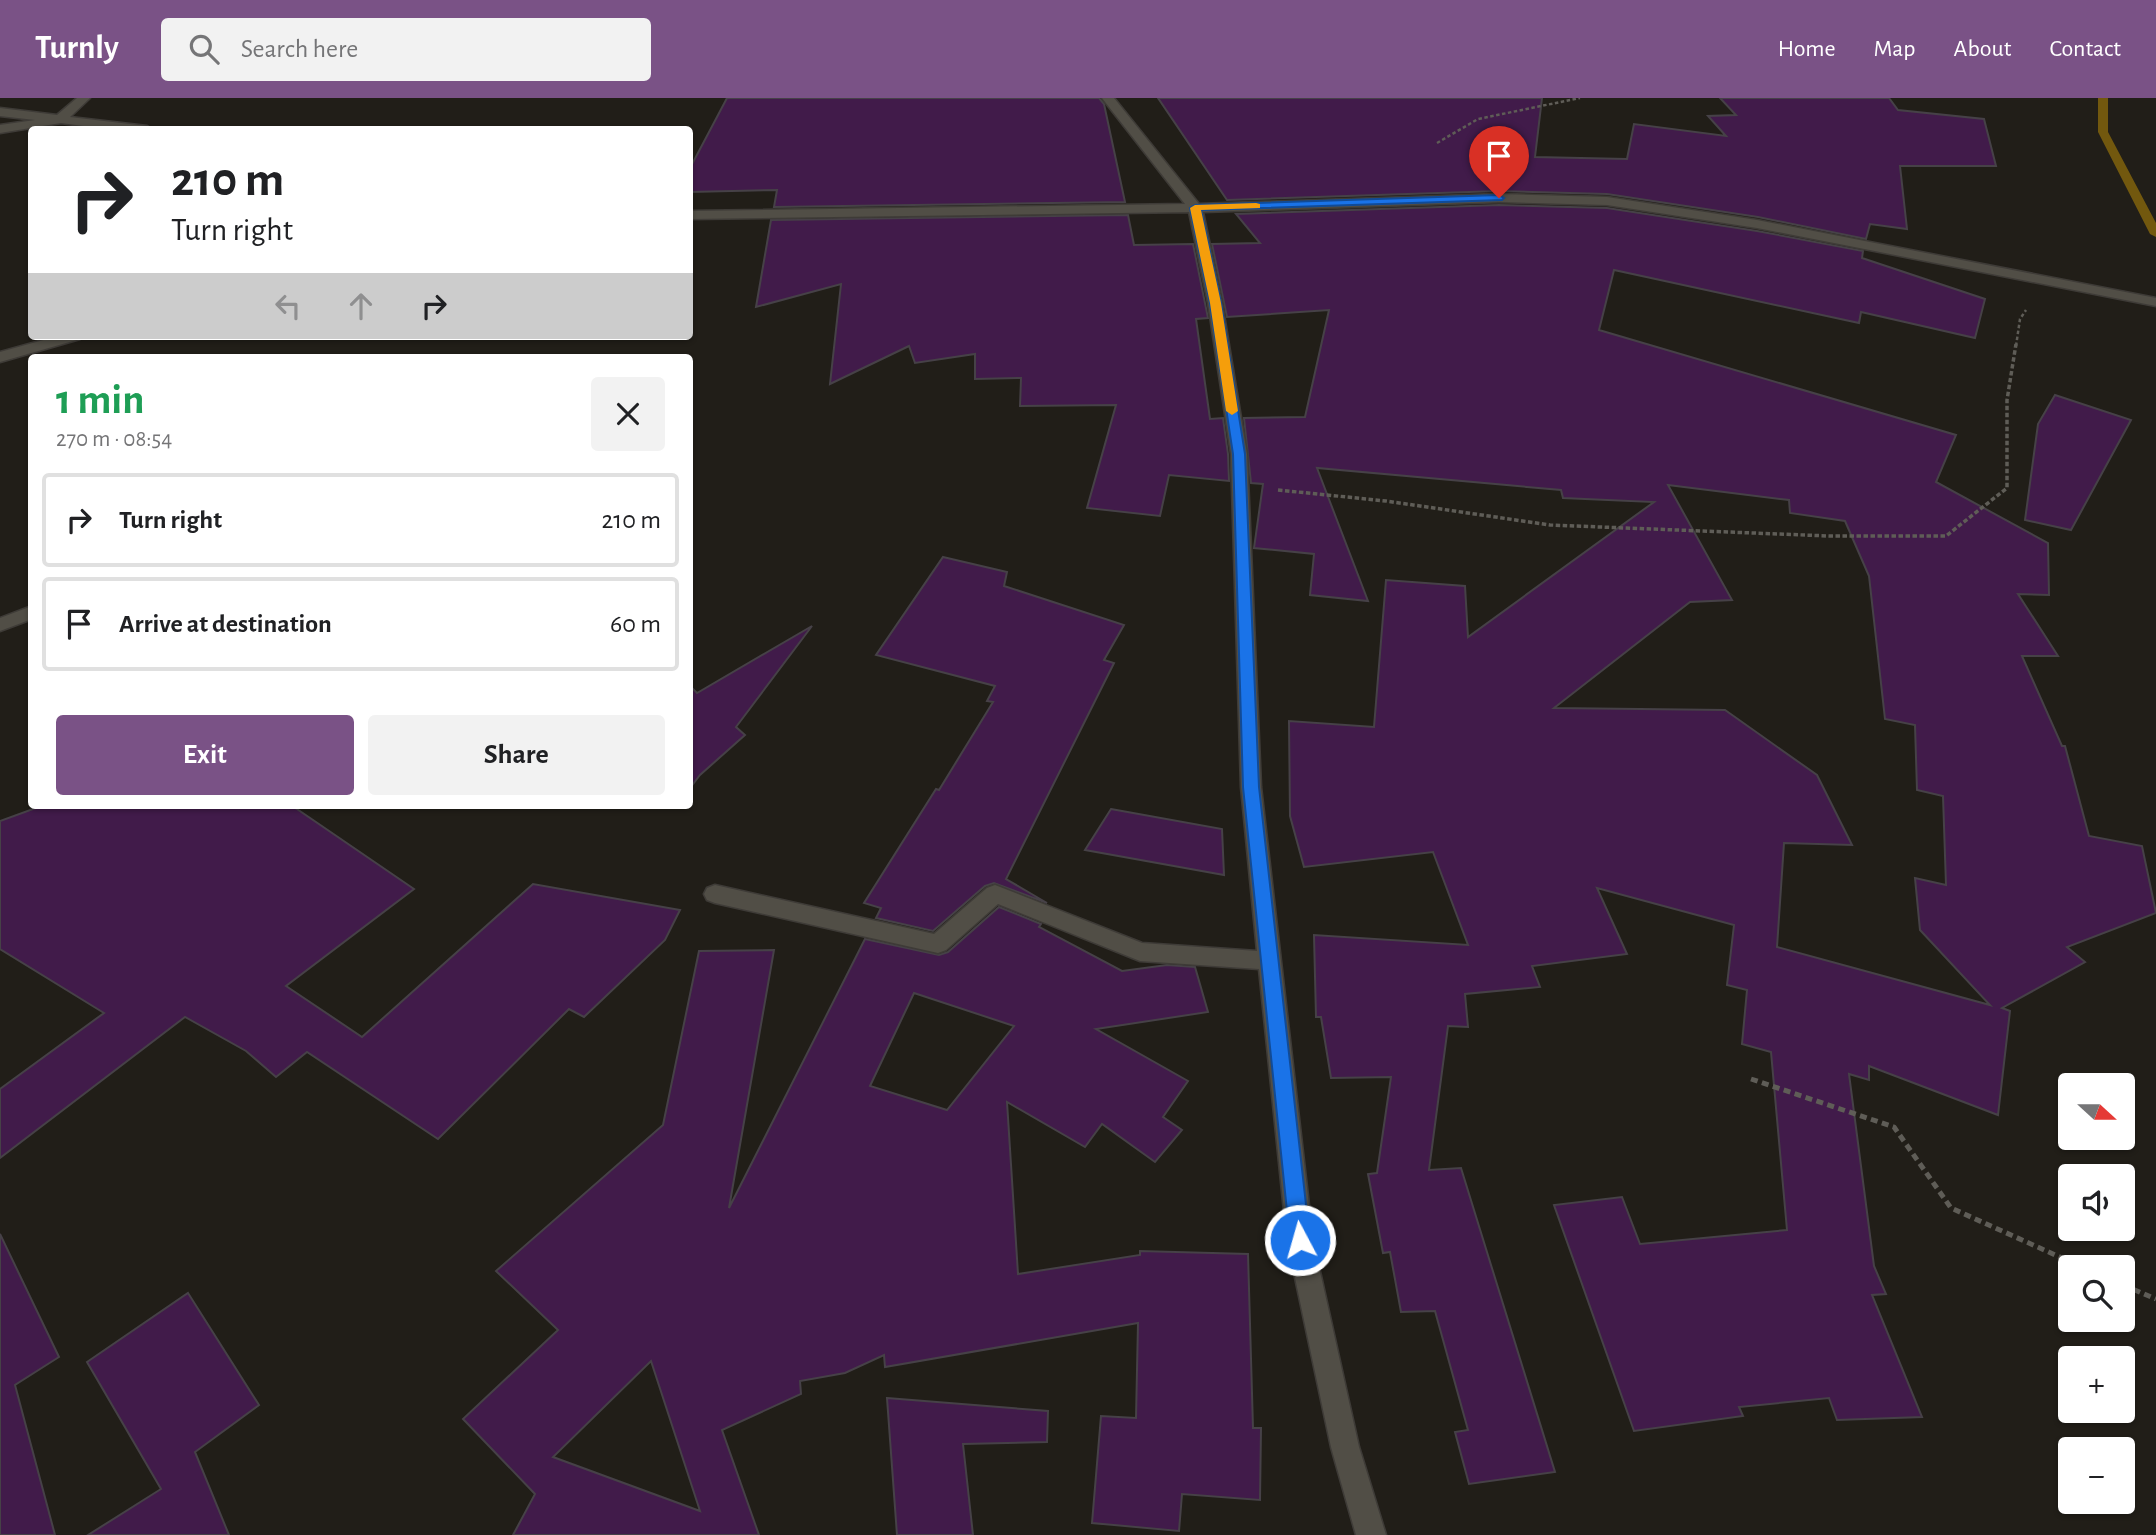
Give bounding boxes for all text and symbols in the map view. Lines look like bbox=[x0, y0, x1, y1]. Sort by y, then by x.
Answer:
search box bbox=[161, 18, 651, 81]
icon: search bbox=[185, 30, 223, 68]
text: Turnly bbox=[35, 32, 119, 65]
text: Search here bbox=[241, 36, 358, 62]
text: Home bbox=[1778, 37, 1836, 61]
text: Map bbox=[1874, 37, 1916, 61]
text: About bbox=[1954, 37, 2011, 61]
text: Contact bbox=[2049, 37, 2121, 61]
pin bbox=[1469, 126, 1529, 198]
icon: arrive bbox=[1480, 137, 1518, 175]
icon: right bbox=[56, 154, 147, 245]
text: 210 m bbox=[171, 156, 284, 205]
text: Turn right bbox=[171, 214, 293, 246]
icon: left bbox=[269, 287, 307, 325]
icon: ahead bbox=[342, 287, 380, 325]
icon: right bbox=[415, 287, 453, 325]
button: close bbox=[591, 377, 665, 451]
text: 1 min bbox=[56, 379, 145, 421]
text: 270 m · 08:54 bbox=[56, 428, 172, 451]
icon: right bbox=[60, 501, 98, 539]
text: Turn right bbox=[119, 507, 222, 533]
text: 210 m bbox=[601, 507, 661, 533]
icon: arrive bbox=[60, 605, 98, 643]
text: Arrive at destination bbox=[119, 611, 332, 637]
text: 60 m bbox=[610, 611, 661, 637]
button: Exit bbox=[56, 715, 354, 795]
button: Share bbox=[368, 715, 665, 795]
north arrow bbox=[2058, 1073, 2135, 1150]
map controls bbox=[2058, 1073, 2135, 1514]
button: sound bbox=[2058, 1164, 2135, 1241]
position arrow bbox=[1263, 1203, 1337, 1277]
button: search bbox=[2058, 1255, 2135, 1332]
button: + bbox=[2058, 1346, 2135, 1423]
button: − bbox=[2058, 1437, 2135, 1514]

